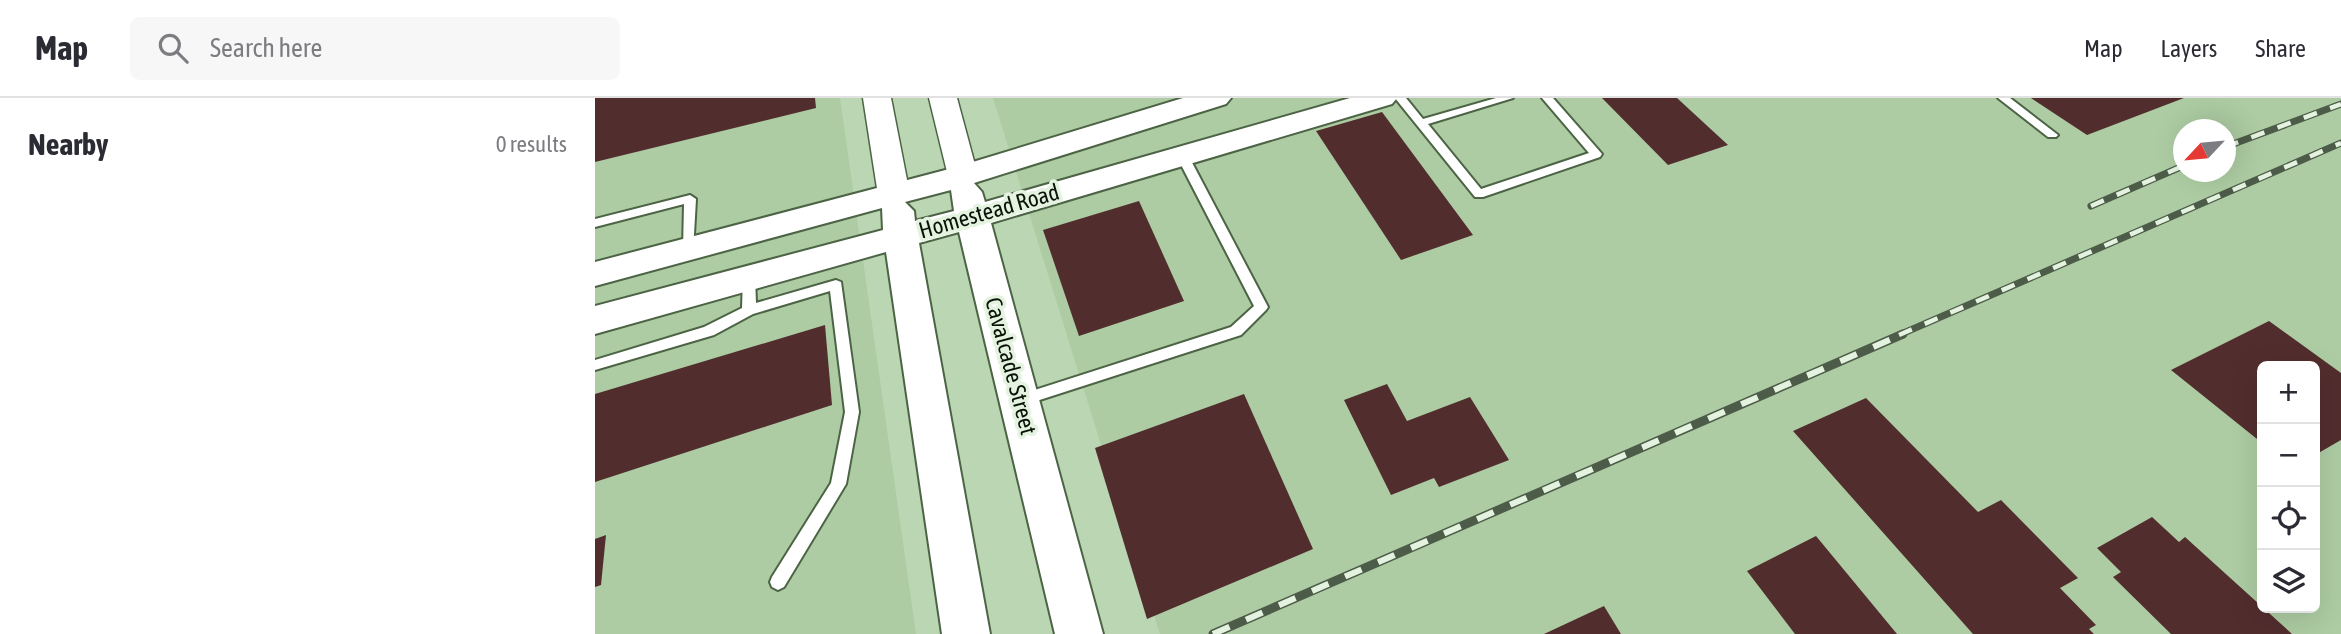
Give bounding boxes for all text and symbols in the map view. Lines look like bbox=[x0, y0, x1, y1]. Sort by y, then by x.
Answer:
search box bbox=[130, 17, 620, 80]
text: Map bbox=[35, 29, 88, 67]
icon: search bbox=[154, 29, 192, 67]
text: Search here bbox=[210, 33, 322, 63]
text: Map bbox=[2084, 35, 2123, 62]
text: Layers bbox=[2161, 35, 2217, 62]
text: Share bbox=[2255, 35, 2306, 62]
north arrow bbox=[2173, 119, 2236, 182]
text: Nearby bbox=[28, 127, 108, 161]
text: 0 results bbox=[496, 131, 567, 157]
street label: Homestead Road bbox=[916, 179, 1062, 243]
street label: Cavalcade Street bbox=[980, 295, 1042, 437]
map controls bbox=[2257, 361, 2320, 613]
button: + bbox=[2257, 361, 2320, 424]
button: − bbox=[2257, 424, 2320, 487]
button: locate bbox=[2257, 487, 2320, 550]
button: layers bbox=[2257, 550, 2320, 613]

